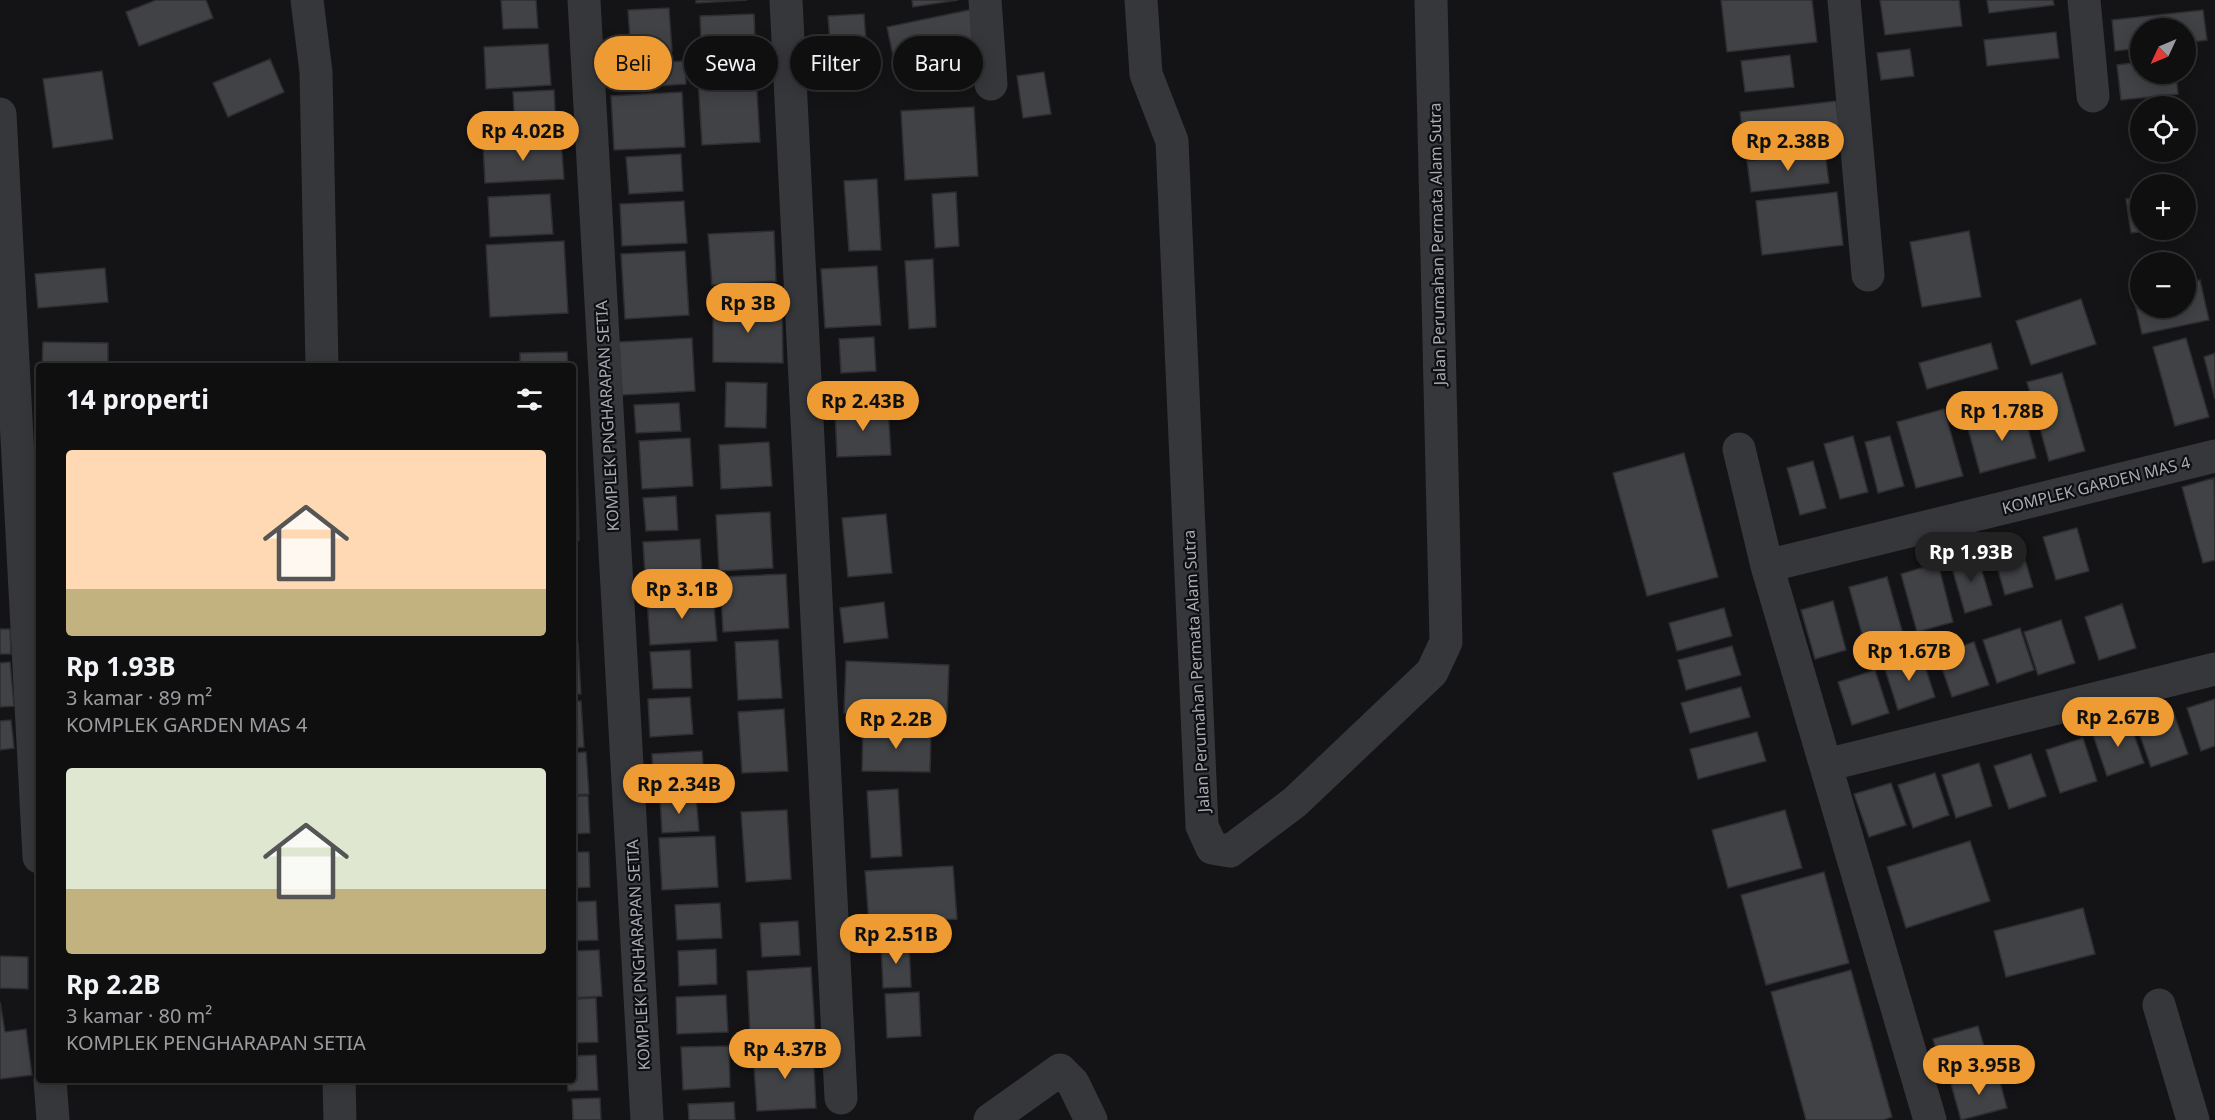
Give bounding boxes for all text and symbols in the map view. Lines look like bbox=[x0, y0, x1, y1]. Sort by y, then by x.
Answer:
north arrow bbox=[2130, 18, 2196, 84]
map controls bbox=[2130, 18, 2196, 318]
chip: Beli bbox=[594, 36, 672, 90]
chip: Sewa bbox=[684, 36, 778, 90]
chip: Filter bbox=[790, 36, 881, 90]
chip: Baru bbox=[893, 36, 983, 90]
button: locate bbox=[2130, 96, 2196, 162]
street label: Jalan Perumahan Permata Alam Sutra bbox=[1424, 102, 1451, 388]
pin: Rp 4.02B bbox=[461, 111, 585, 162]
text: Rp 4.02B bbox=[481, 117, 565, 144]
pin: Rp 2.38B bbox=[1726, 121, 1850, 172]
text: Rp 2.38B bbox=[1746, 127, 1830, 154]
button: + bbox=[2130, 174, 2196, 240]
button: − bbox=[2130, 252, 2196, 318]
pin: Rp 3B bbox=[706, 283, 790, 334]
text: Rp 3B bbox=[720, 289, 776, 316]
street label: KOMPLEK PNGHARAPAN SETIA bbox=[590, 299, 624, 532]
text: 14 properti bbox=[66, 381, 209, 417]
pin: Rp 2.43B bbox=[801, 381, 925, 432]
icon: filters bbox=[513, 383, 546, 416]
text: Rp 2.43B bbox=[821, 387, 905, 414]
pin: Rp 1.78B bbox=[1940, 391, 2064, 442]
text: Rp 1.78B bbox=[1960, 397, 2044, 424]
street label: KOMPLEK GARDEN MAS 4 bbox=[2000, 451, 2192, 519]
icon: home bbox=[252, 489, 360, 597]
street label: Jalan Perumahan Permata Alam Sutra bbox=[1178, 529, 1214, 815]
pin: Rp 1.93B bbox=[1909, 532, 2033, 583]
text: Rp 1.93B bbox=[1929, 538, 2013, 565]
pin: Rp 3.1B bbox=[627, 569, 737, 620]
text: Rp 3.1B bbox=[646, 575, 718, 602]
pin: Rp 1.67B bbox=[1847, 631, 1971, 682]
text: Rp 1.67B bbox=[1867, 637, 1951, 664]
text: Rp 1.93B bbox=[66, 648, 175, 684]
text: 3 kamar · 89 m² bbox=[66, 684, 212, 711]
pin: Rp 2.67B bbox=[2056, 697, 2180, 748]
pin: Rp 2.2B bbox=[841, 699, 951, 750]
text: Rp 2.67B bbox=[2076, 703, 2160, 730]
text: Rp 2.2B bbox=[860, 705, 932, 732]
text: KOMPLEK GARDEN MAS 4 bbox=[66, 711, 307, 738]
pin: Rp 2.34B bbox=[617, 764, 741, 815]
text: Rp 2.34B bbox=[637, 770, 721, 797]
icon: home bbox=[252, 807, 360, 915]
street label: KOMPLEK PNGHARAPAN SETIA bbox=[621, 838, 655, 1071]
pin: Rp 2.51B bbox=[834, 914, 958, 965]
text: Rp 2.51B bbox=[854, 920, 938, 947]
text: Rp 2.2B bbox=[66, 966, 161, 1002]
text: 3 kamar · 80 m² bbox=[66, 1002, 212, 1029]
text: KOMPLEK PENGHARAPAN SETIA bbox=[66, 1029, 366, 1056]
pin: Rp 4.37B bbox=[723, 1029, 847, 1080]
text: Rp 4.37B bbox=[743, 1035, 827, 1062]
pin: Rp 3.95B bbox=[1917, 1045, 2041, 1096]
text: Rp 3.95B bbox=[1937, 1051, 2021, 1078]

